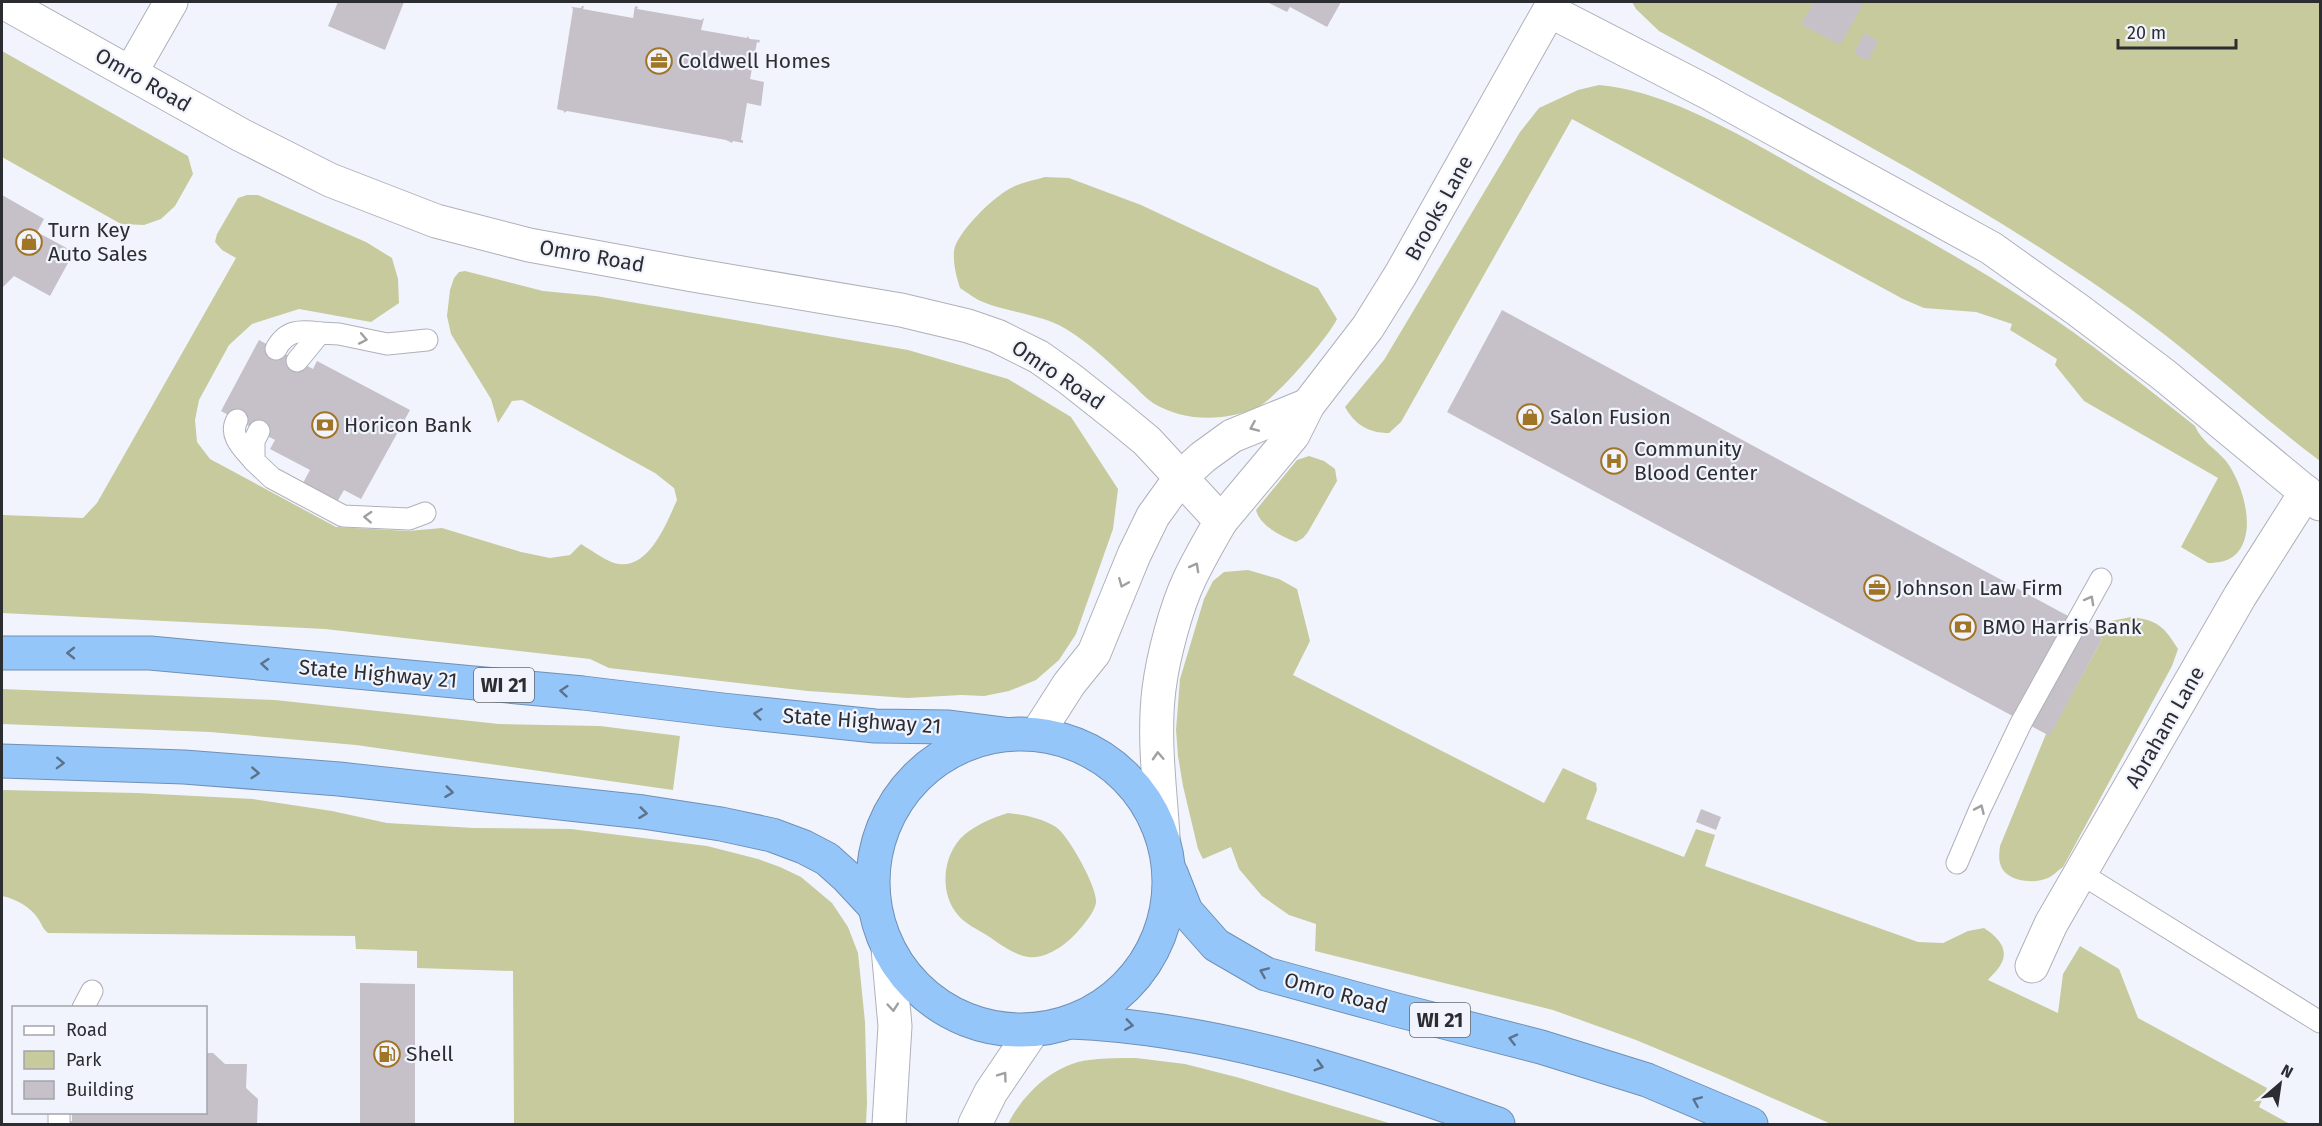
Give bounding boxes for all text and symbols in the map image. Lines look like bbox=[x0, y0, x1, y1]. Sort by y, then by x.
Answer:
scale bar bbox=[2118, 12, 2236, 50]
text: 20 m bbox=[2127, 22, 2166, 44]
street label: Omro Road bbox=[90, 42, 196, 118]
office icon: Coldwell Homes bbox=[644, 46, 674, 76]
place label: Coldwell Homes bbox=[678, 48, 831, 74]
street label: Brooks Lane bbox=[1399, 151, 1479, 265]
place label: Turn Key Auto Sales bbox=[48, 217, 148, 267]
shop icon: Turn Key Auto Sales bbox=[14, 227, 44, 257]
street label: Omro Road bbox=[537, 234, 647, 278]
one-way arrow bbox=[358, 332, 368, 345]
street label: Omro Road bbox=[1007, 335, 1109, 415]
shop icon: Salon Fusion bbox=[1515, 402, 1545, 432]
place label: Salon Fusion bbox=[1550, 404, 1671, 430]
bank icon: Horicon Bank bbox=[310, 410, 340, 440]
place label: Horicon Bank bbox=[344, 412, 472, 438]
one-way arrow bbox=[1249, 420, 1260, 432]
place label: Community Blood Center bbox=[1634, 436, 1757, 486]
hospital icon: Community Blood Center bbox=[1599, 446, 1629, 476]
one-way arrow bbox=[363, 510, 372, 523]
one-way arrow bbox=[1188, 563, 1199, 573]
office icon: Johnson Law Firm bbox=[1862, 573, 1892, 603]
place label: Johnson Law Firm bbox=[1896, 575, 2063, 601]
one-way arrow bbox=[1118, 577, 1130, 588]
one-way arrow bbox=[2082, 595, 2094, 606]
bank icon: BMO Harris Bank bbox=[1948, 612, 1978, 642]
place label: BMO Harris Bank bbox=[1982, 614, 2142, 640]
one-way arrow bbox=[66, 647, 75, 659]
street label: State Highway 21 bbox=[298, 654, 458, 694]
one-way arrow bbox=[261, 658, 270, 671]
street label: Abraham Lane bbox=[2120, 662, 2210, 792]
road number: WI 21 bbox=[474, 668, 534, 702]
one-way arrow bbox=[560, 685, 569, 698]
street label: State Highway 21 bbox=[782, 702, 942, 740]
one-way arrow bbox=[753, 708, 762, 721]
one-way arrow bbox=[1152, 752, 1165, 761]
one-way arrow bbox=[55, 757, 64, 769]
one-way arrow bbox=[250, 766, 259, 779]
one-way arrow bbox=[444, 785, 453, 798]
one-way arrow bbox=[1972, 805, 1984, 816]
one-way arrow bbox=[638, 806, 647, 818]
one-way arrow bbox=[1259, 967, 1270, 979]
street label: Omro Road bbox=[1281, 967, 1391, 1019]
one-way arrow bbox=[886, 1002, 899, 1011]
road number: WI 21 bbox=[1410, 1003, 1470, 1037]
legend bbox=[12, 1006, 207, 1114]
text: Road bbox=[66, 1019, 108, 1041]
one-way arrow bbox=[1124, 1019, 1133, 1031]
one-way arrow bbox=[1508, 1034, 1518, 1047]
fuel station icon: Shell bbox=[372, 1039, 402, 1069]
place label: Shell bbox=[406, 1041, 454, 1067]
text: Park bbox=[66, 1049, 102, 1071]
north arrow bbox=[2250, 1054, 2310, 1114]
one-way arrow bbox=[1313, 1059, 1324, 1071]
text: N bbox=[2278, 1060, 2296, 1082]
one-way arrow bbox=[995, 1072, 1006, 1083]
text: Building bbox=[66, 1079, 134, 1101]
one-way arrow bbox=[1693, 1096, 1704, 1108]

